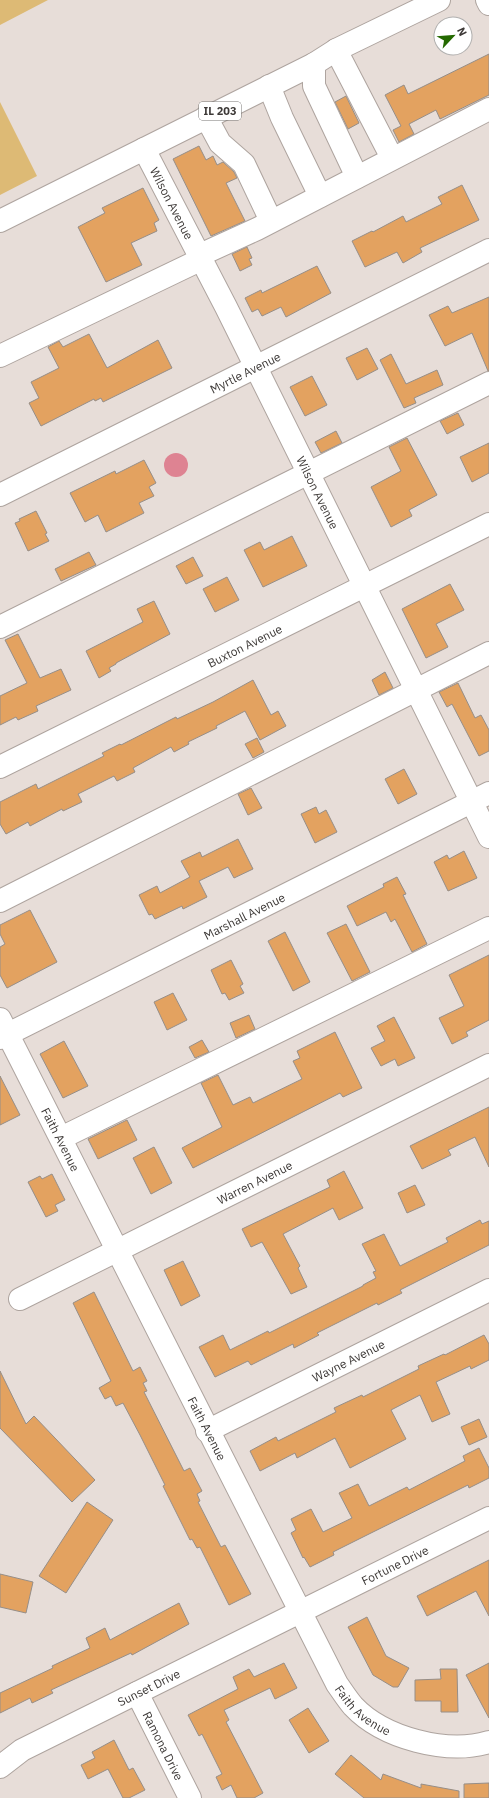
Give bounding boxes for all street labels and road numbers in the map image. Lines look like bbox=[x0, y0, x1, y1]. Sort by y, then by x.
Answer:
road number: IL 203 bbox=[199, 102, 241, 120]
street label: Wilson Avenue bbox=[147, 164, 197, 242]
street label: Myrtle Avenue bbox=[207, 348, 283, 396]
street label: Wilson Avenue bbox=[294, 454, 343, 532]
street label: Buxton Avenue bbox=[205, 620, 285, 670]
street label: Marshall Avenue bbox=[201, 889, 288, 942]
street label: Faith Avenue bbox=[39, 1105, 84, 1174]
street label: Warren Avenue bbox=[214, 1157, 295, 1207]
street label: Wayne Avenue bbox=[309, 1336, 388, 1385]
street label: Faith Avenue bbox=[185, 1394, 230, 1463]
street label: Fortune Drive bbox=[359, 1542, 431, 1588]
street label: Sunset Drive bbox=[115, 1665, 183, 1709]
street label: Faith Avenue bbox=[332, 1682, 394, 1738]
street label: Ramona Drive bbox=[140, 1709, 187, 1783]

